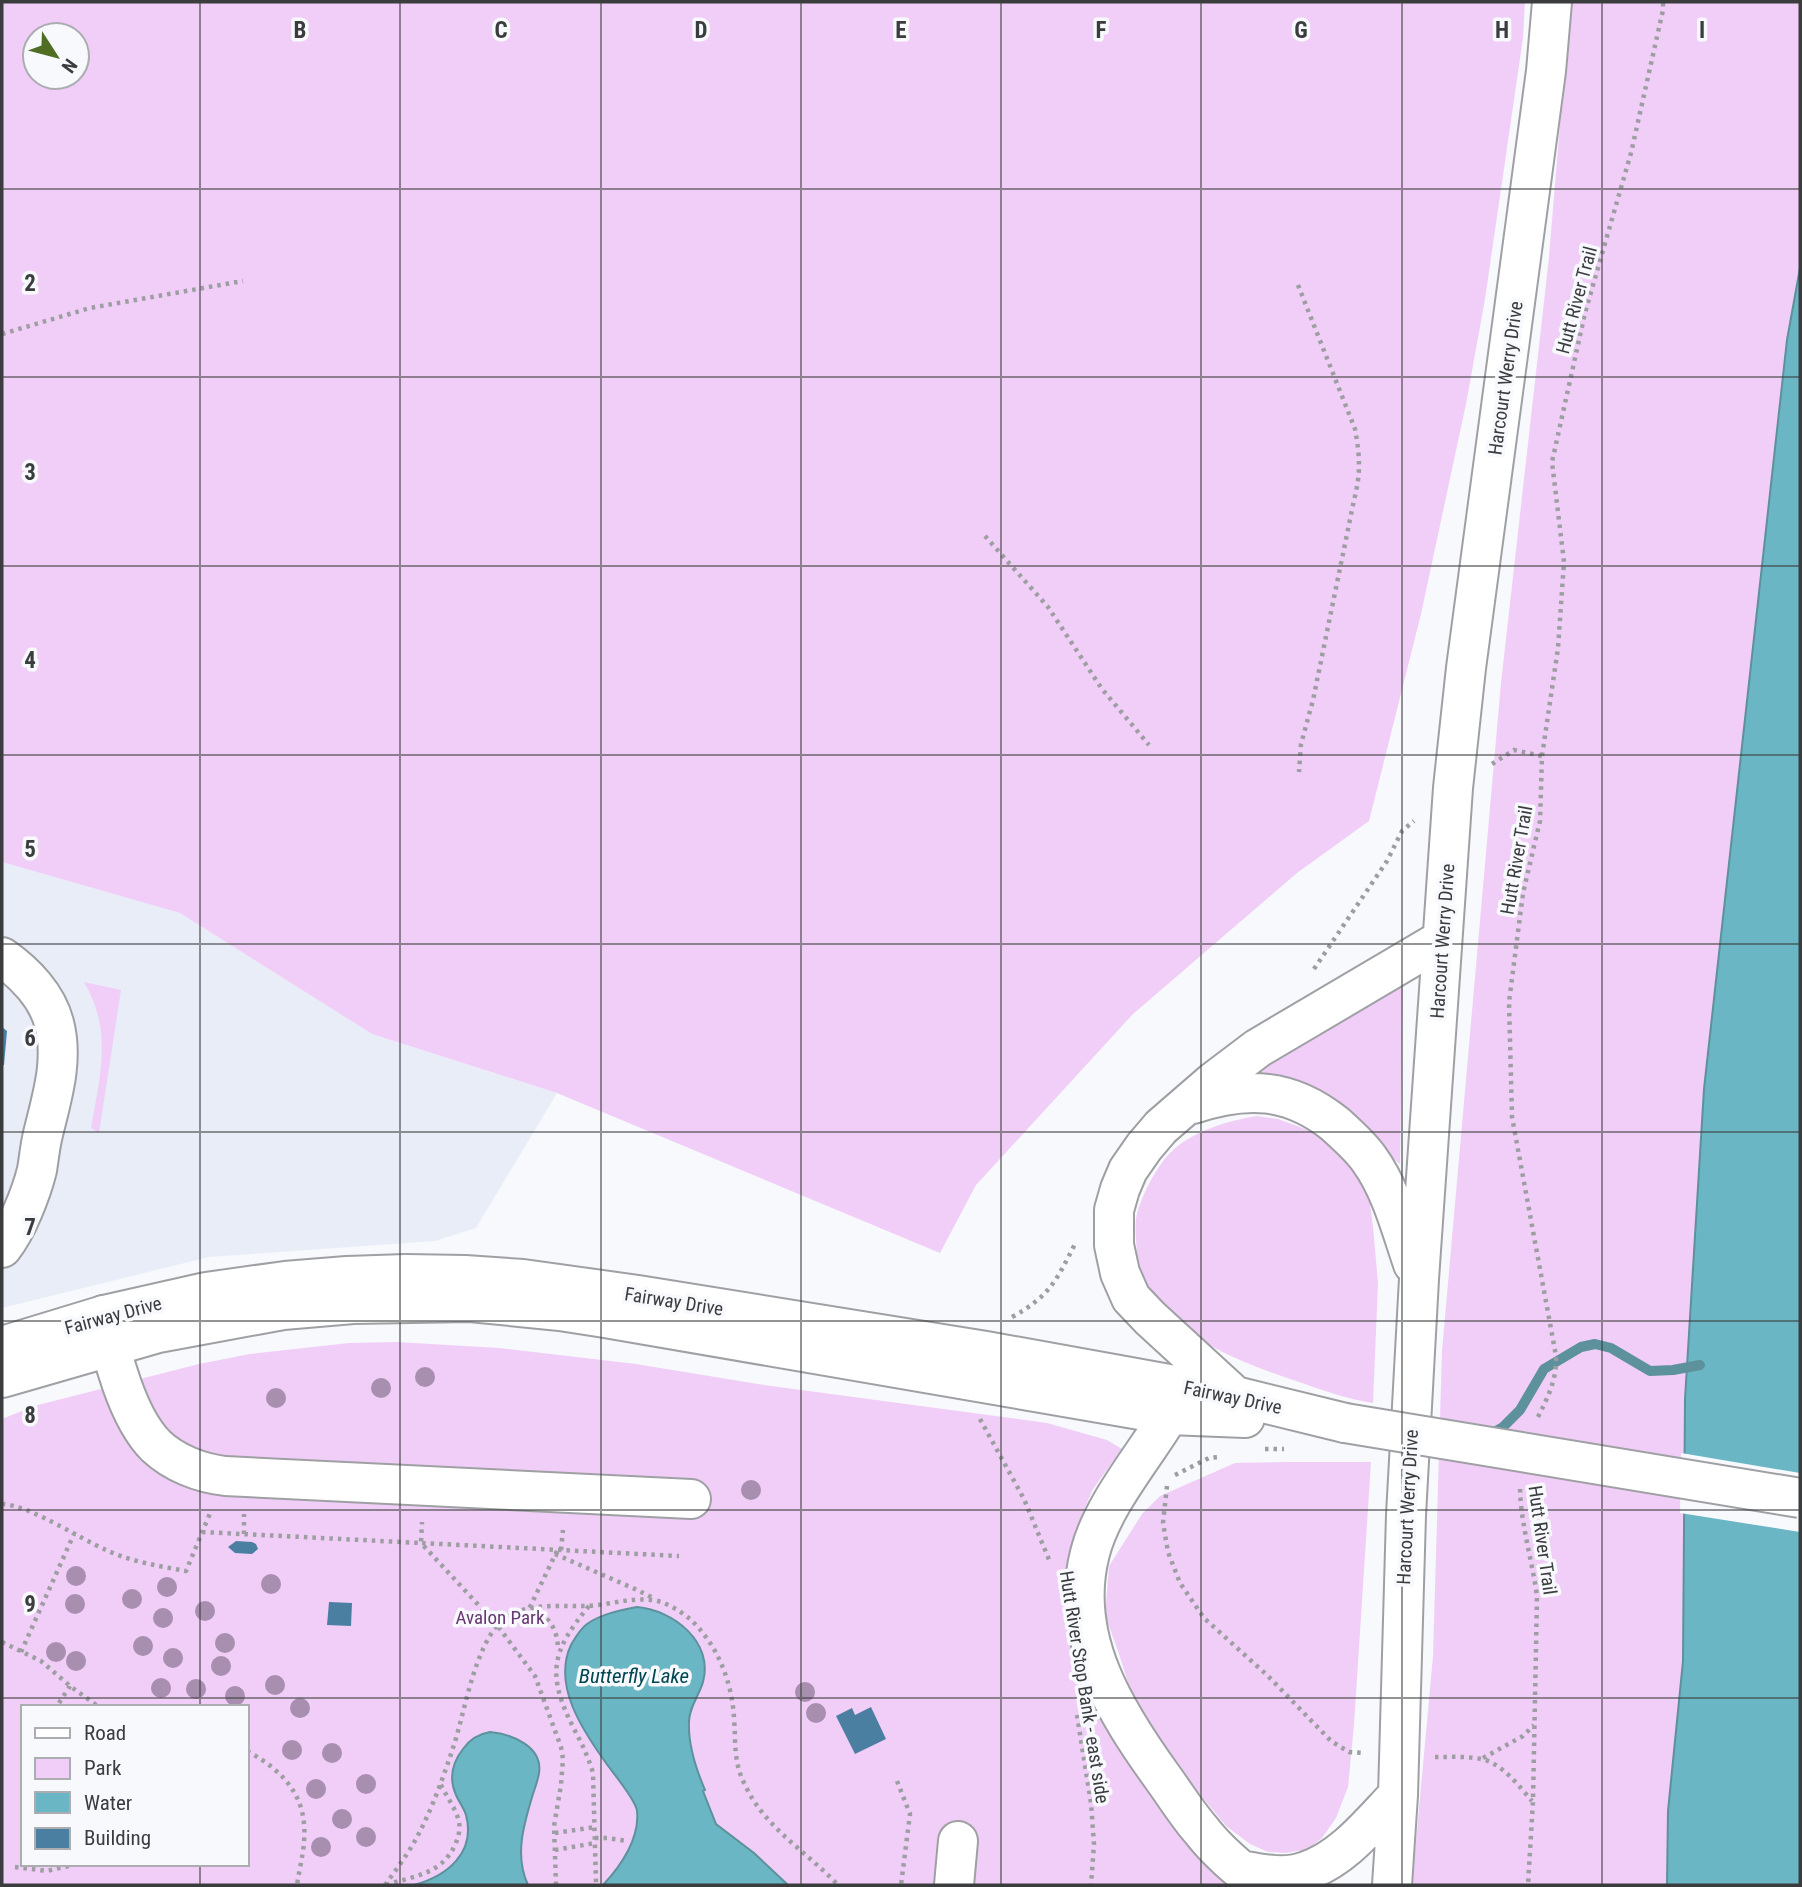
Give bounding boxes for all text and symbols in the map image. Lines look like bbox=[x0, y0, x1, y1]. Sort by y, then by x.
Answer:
text: B bbox=[294, 17, 306, 44]
text: C bbox=[494, 17, 508, 44]
text: D bbox=[695, 17, 708, 44]
text: E bbox=[895, 17, 907, 44]
text: F bbox=[1096, 17, 1107, 44]
text: G bbox=[1294, 17, 1308, 44]
text: H bbox=[1495, 17, 1509, 44]
text: I bbox=[1699, 17, 1705, 44]
north arrow bbox=[21, 21, 91, 91]
text: N bbox=[57, 54, 82, 77]
street label: Hutt River Trail bbox=[1551, 244, 1602, 356]
text: 2 bbox=[24, 270, 36, 297]
street label: Harcourt Werry Drive bbox=[1483, 300, 1528, 457]
text: 3 bbox=[24, 459, 36, 486]
text: 4 bbox=[24, 647, 36, 674]
street label: Hutt River Trail bbox=[1496, 804, 1537, 916]
text: 5 bbox=[24, 836, 36, 863]
street label: Harcourt Werry Drive bbox=[1426, 863, 1459, 1019]
text: 6 bbox=[24, 1025, 36, 1052]
text: 7 bbox=[24, 1214, 36, 1241]
street label: Fairway Drive bbox=[623, 1282, 725, 1321]
street label: Fairway Drive bbox=[62, 1291, 164, 1339]
street label: Fairway Drive bbox=[1182, 1376, 1284, 1419]
text: 8 bbox=[24, 1402, 36, 1429]
street label: Harcourt Werry Drive bbox=[1392, 1429, 1423, 1585]
street label: Hutt River Trail bbox=[1523, 1484, 1562, 1596]
street label: Hutt River Stop Bank - east side bbox=[1055, 1569, 1114, 1805]
text: 9 bbox=[24, 1591, 36, 1618]
park label: Avalon Park bbox=[456, 1606, 545, 1629]
water label: Butterfly Lake bbox=[579, 1664, 689, 1688]
legend bbox=[21, 1705, 248, 1866]
text: Road bbox=[84, 1721, 126, 1745]
text: Park bbox=[84, 1756, 122, 1780]
text: Water bbox=[84, 1791, 132, 1815]
text: Building bbox=[84, 1826, 151, 1850]

